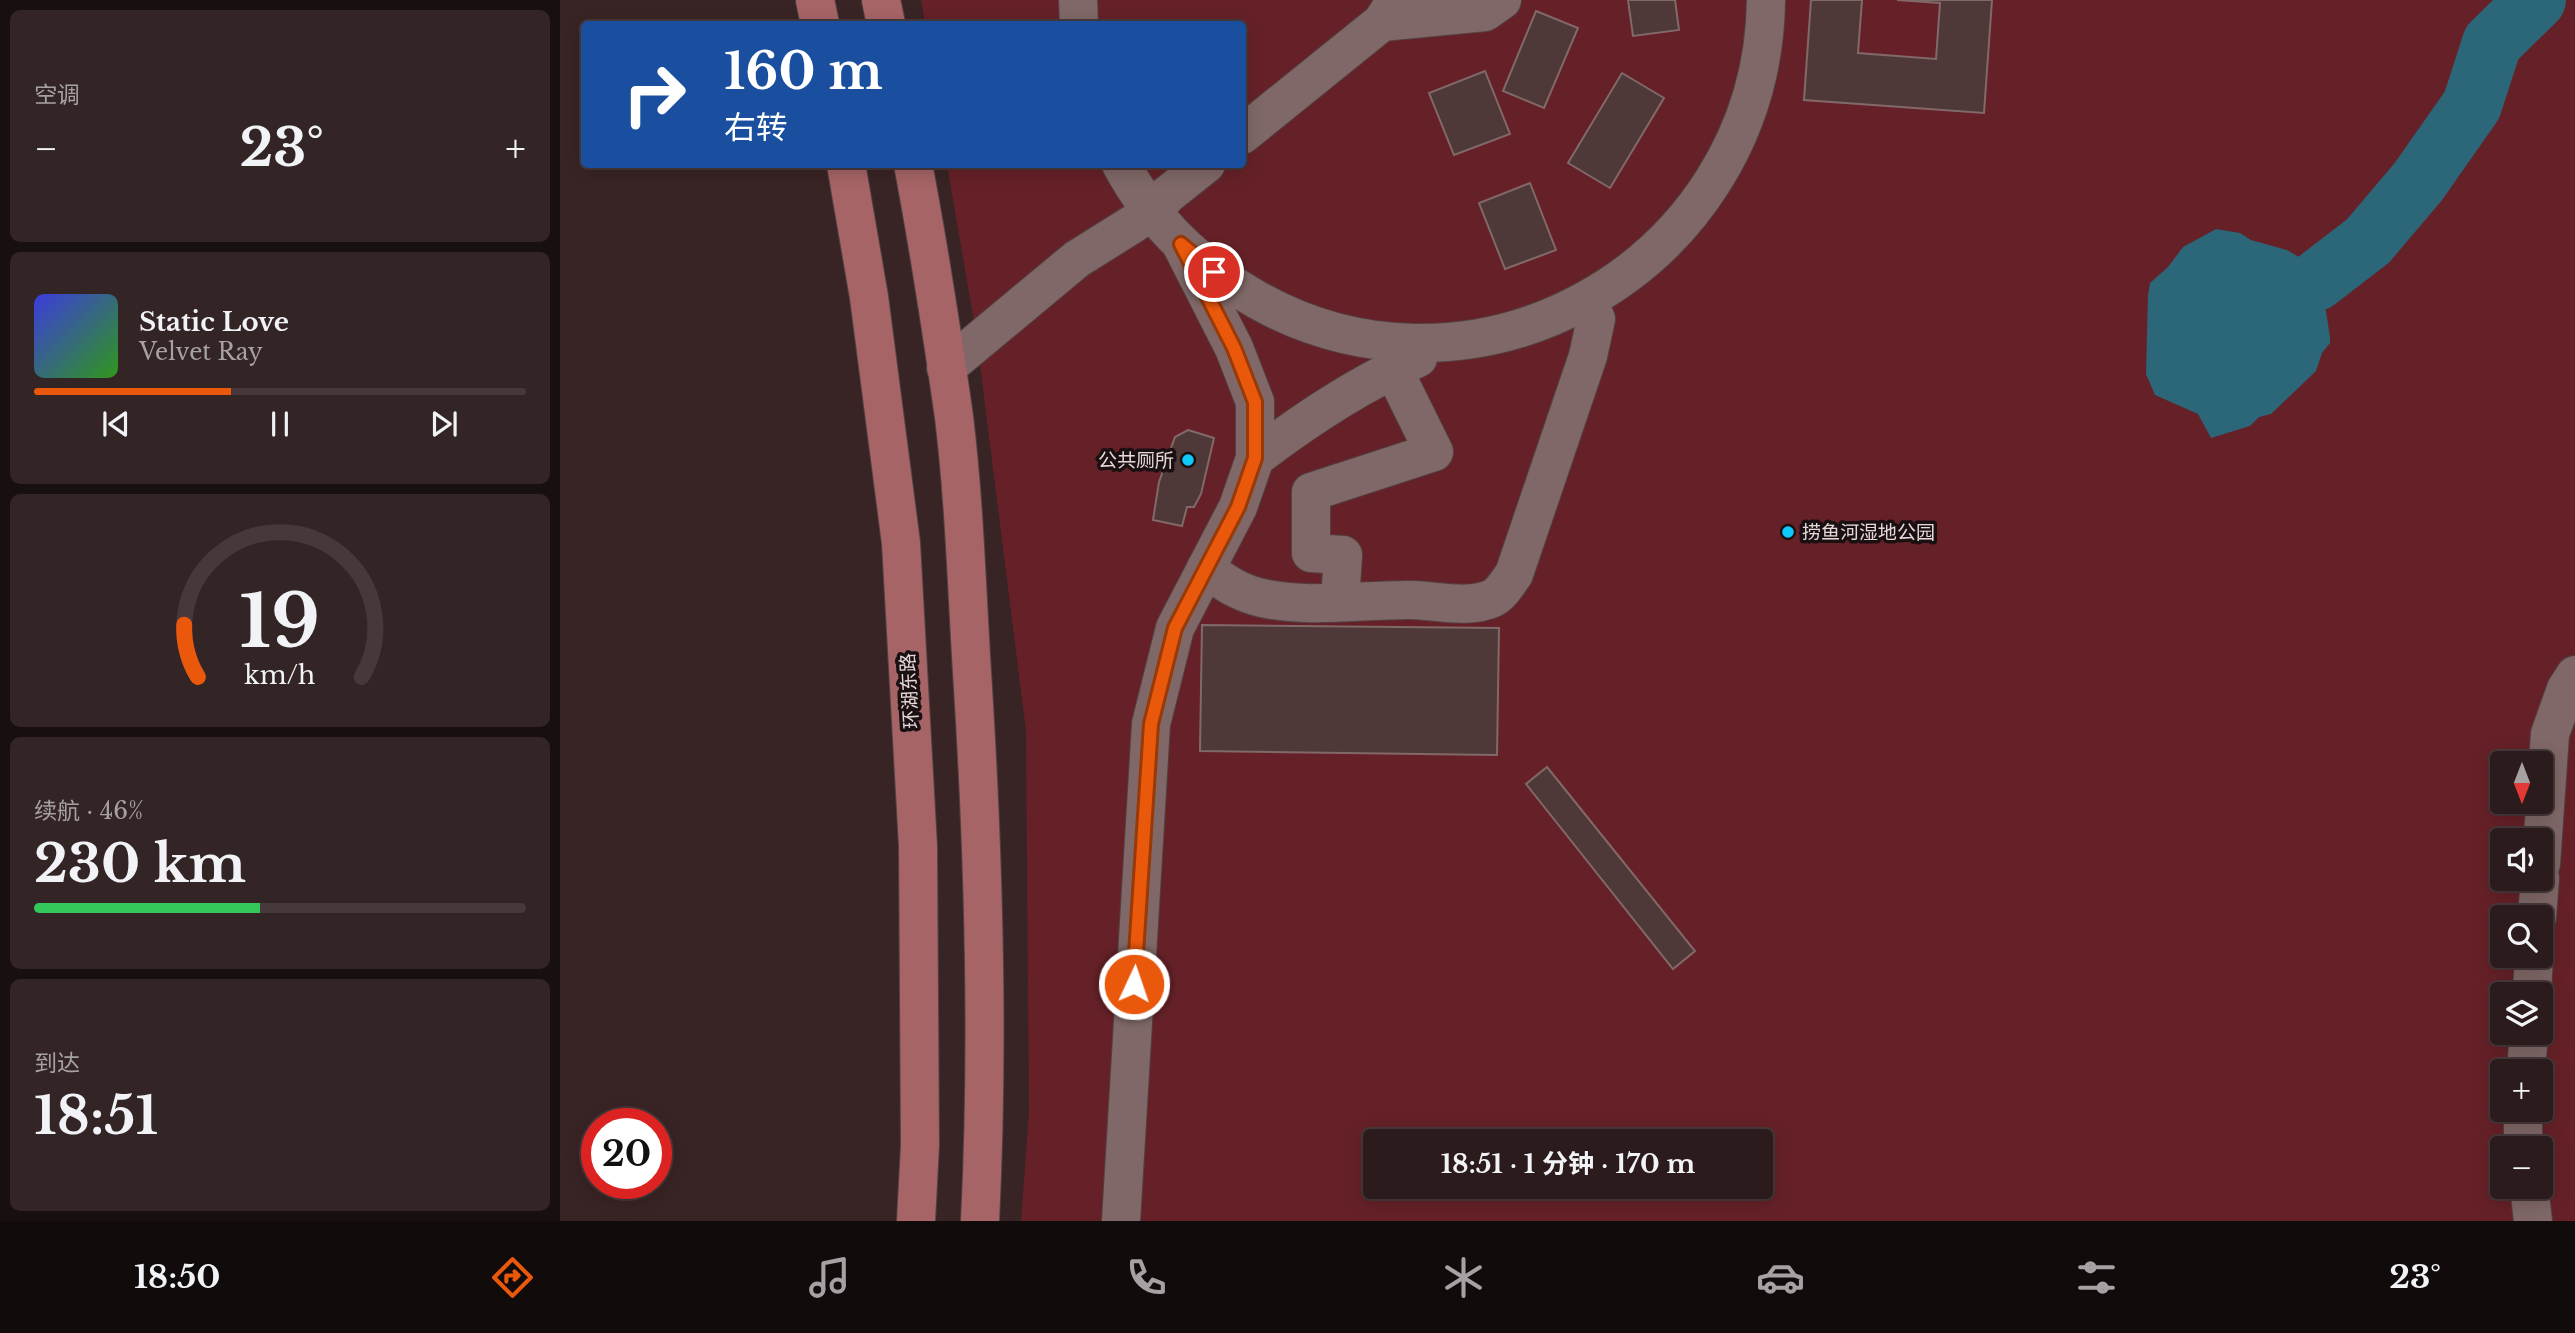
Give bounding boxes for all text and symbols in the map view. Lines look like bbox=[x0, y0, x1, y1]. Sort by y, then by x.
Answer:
text: 160 m bbox=[724, 41, 883, 102]
icon: right bbox=[609, 49, 700, 140]
text: 空调 bbox=[34, 81, 80, 109]
text: 右转 bbox=[724, 108, 788, 148]
text: 23° bbox=[239, 116, 324, 180]
text: − bbox=[34, 125, 58, 172]
text: + bbox=[505, 125, 526, 172]
pin bbox=[1184, 242, 1244, 302]
icon: arrive bbox=[1195, 253, 1233, 291]
text: Static Love bbox=[139, 306, 289, 338]
text: Velvet Ray bbox=[139, 338, 263, 366]
icon: previous bbox=[97, 405, 135, 443]
icon: pause bbox=[261, 405, 299, 443]
icon: next bbox=[425, 405, 463, 443]
place label: 公共厕所 bbox=[1098, 449, 1174, 472]
marker: 公共厕所 bbox=[1180, 452, 1196, 468]
place label: 捞鱼河湿地公园 bbox=[1802, 521, 1935, 544]
marker: 捞鱼河湿地公园 bbox=[1780, 524, 1796, 540]
text: 19 bbox=[240, 576, 320, 667]
street label: 环湖东路 bbox=[896, 652, 923, 730]
text: km/h bbox=[245, 659, 315, 690]
north arrow bbox=[2490, 751, 2553, 814]
map controls bbox=[2490, 751, 2553, 1199]
text: 续航 · 46% bbox=[34, 797, 143, 825]
button: sound bbox=[2490, 828, 2553, 891]
text: 230 km bbox=[34, 832, 246, 896]
button: search bbox=[2490, 905, 2553, 968]
position arrow bbox=[1097, 947, 1171, 1021]
button: layers bbox=[2490, 982, 2553, 1045]
text: 到达 bbox=[34, 1049, 80, 1077]
button: + bbox=[2490, 1059, 2553, 1122]
text: 18:51 bbox=[34, 1084, 158, 1148]
speed limit sign: 20 bbox=[581, 1108, 672, 1199]
button: − bbox=[2490, 1136, 2553, 1199]
text: 18:51 · 1 分钟 · 170 m bbox=[1441, 1148, 1695, 1180]
icon: directions bbox=[488, 1253, 537, 1302]
icon: music bbox=[805, 1253, 854, 1302]
icon: phone bbox=[1122, 1253, 1171, 1302]
icon: climate bbox=[1439, 1253, 1488, 1302]
icon: car bbox=[1756, 1253, 1805, 1302]
icon: filters bbox=[2072, 1253, 2121, 1302]
text: 18:50 bbox=[134, 1257, 220, 1297]
text: 23° bbox=[2389, 1257, 2441, 1297]

